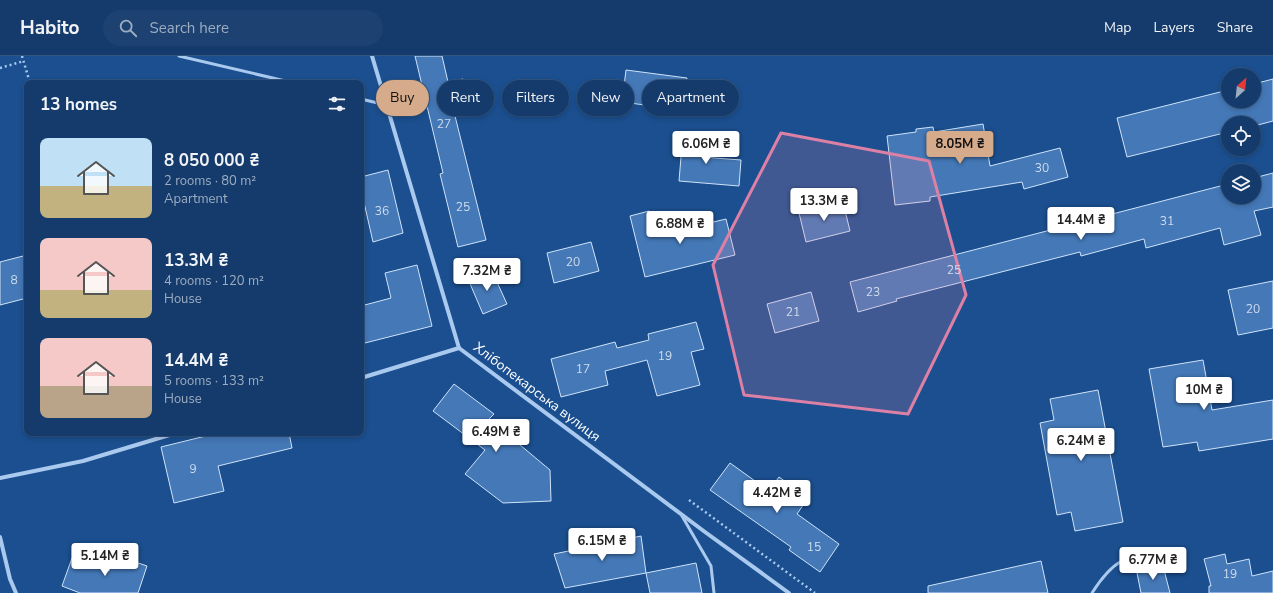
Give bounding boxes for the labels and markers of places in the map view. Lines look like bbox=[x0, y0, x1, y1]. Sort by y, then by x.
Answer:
pin: 6.06M ₴ bbox=[669, 131, 743, 165]
pin: 8.05M ₴ bbox=[923, 131, 997, 165]
pin: 13.3M ₴ bbox=[787, 188, 861, 222]
pin: 14.4M ₴ bbox=[1044, 207, 1118, 241]
pin: 6.88M ₴ bbox=[643, 211, 717, 245]
pin: 7.32M ₴ bbox=[450, 258, 524, 292]
pin: 10M ₴ bbox=[1176, 377, 1232, 411]
pin: 6.49M ₴ bbox=[459, 419, 533, 453]
pin: 6.24M ₴ bbox=[1044, 428, 1118, 462]
pin: 4.42M ₴ bbox=[740, 480, 814, 514]
pin: 6.15M ₴ bbox=[565, 528, 639, 562]
pin: 5.14M ₴ bbox=[68, 543, 142, 577]
pin: 6.77M ₴ bbox=[1116, 547, 1190, 581]

